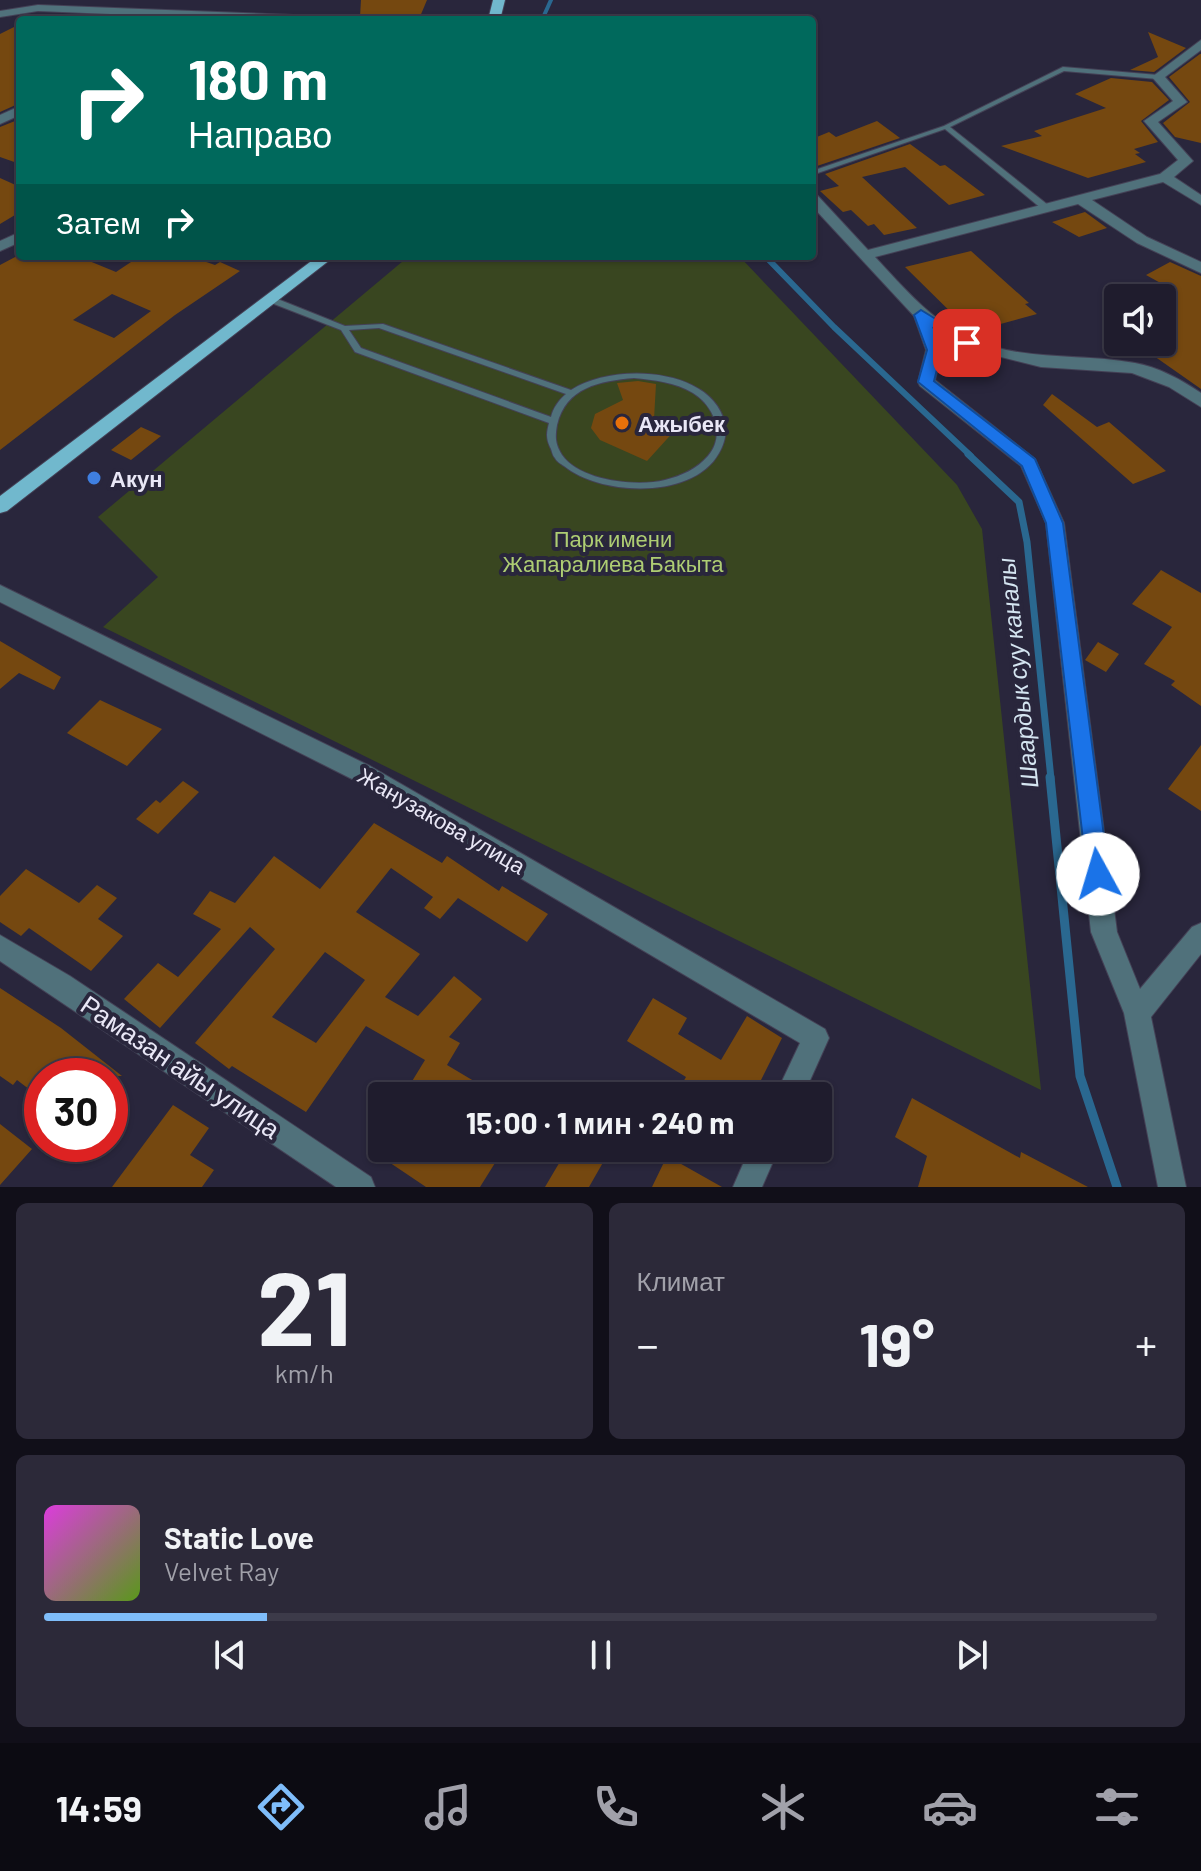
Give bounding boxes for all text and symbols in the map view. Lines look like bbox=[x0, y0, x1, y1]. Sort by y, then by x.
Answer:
text: 180 m bbox=[188, 44, 328, 111]
icon: right bbox=[56, 48, 160, 152]
text: Направо bbox=[188, 112, 332, 155]
icon: right bbox=[157, 200, 201, 244]
text: Затем bbox=[56, 204, 141, 240]
map controls bbox=[1104, 284, 1176, 356]
button: sound bbox=[1104, 284, 1176, 356]
pin bbox=[933, 309, 1001, 377]
icon: arrive bbox=[945, 321, 989, 365]
place label: Ажыбек bbox=[638, 410, 726, 436]
marker: Ажыбек bbox=[613, 414, 631, 432]
place label: Акун bbox=[110, 465, 162, 492]
marker: Акун bbox=[85, 469, 103, 487]
park label: Парк имени Жапаралиева Бакыта bbox=[502, 525, 724, 577]
water label: Шаардык суу каналы bbox=[990, 556, 1044, 790]
street label: Жанузакова улица bbox=[353, 762, 531, 880]
position arrow bbox=[1056, 832, 1140, 916]
street label: Рамазан айы улица bbox=[76, 988, 287, 1144]
speed limit sign: 30 bbox=[24, 1058, 128, 1162]
text: 15:00 · 1 мин · 240 m bbox=[466, 1104, 734, 1140]
text: 21 bbox=[257, 1242, 351, 1367]
text: Климат bbox=[637, 1265, 725, 1296]
text: 19° bbox=[859, 1307, 935, 1379]
text: − bbox=[637, 1317, 659, 1370]
text: + bbox=[1135, 1317, 1157, 1370]
text: km/h bbox=[275, 1357, 334, 1388]
text: Static Love bbox=[164, 1519, 314, 1555]
text: Velvet Ray bbox=[164, 1555, 279, 1586]
icon: previous bbox=[208, 1633, 252, 1677]
icon: pause bbox=[579, 1633, 623, 1677]
icon: next bbox=[950, 1633, 994, 1677]
icon: directions bbox=[253, 1779, 309, 1835]
icon: music bbox=[420, 1779, 476, 1835]
icon: phone bbox=[588, 1779, 644, 1835]
icon: climate bbox=[755, 1779, 811, 1835]
icon: car bbox=[922, 1779, 978, 1835]
icon: filters bbox=[1089, 1779, 1145, 1835]
text: 14:59 bbox=[56, 1786, 142, 1829]

